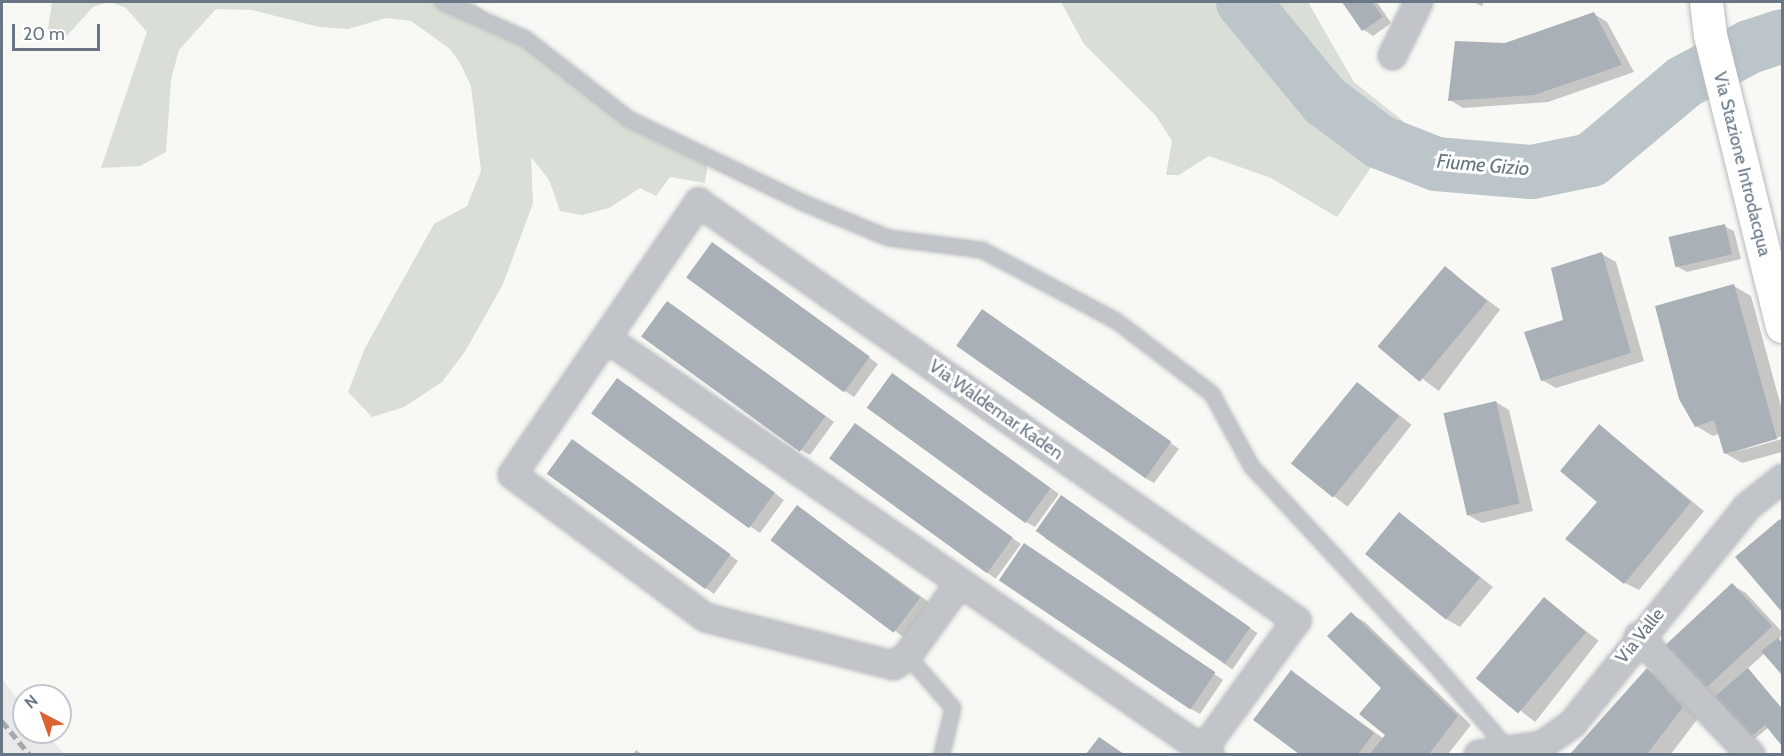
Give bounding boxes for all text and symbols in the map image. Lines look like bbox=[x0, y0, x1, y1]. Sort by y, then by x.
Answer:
scale bar bbox=[15, 12, 104, 50]
text: 20 m bbox=[23, 23, 65, 45]
street label: Via Stazione Introdacqua bbox=[1709, 70, 1775, 258]
water label: Fiume Gizio bbox=[1436, 149, 1530, 181]
street label: Via Waldemar Kaden bbox=[925, 356, 1067, 464]
street label: Via Valle bbox=[1611, 604, 1669, 668]
north arrow bbox=[12, 684, 72, 744]
text: N bbox=[21, 691, 42, 712]

